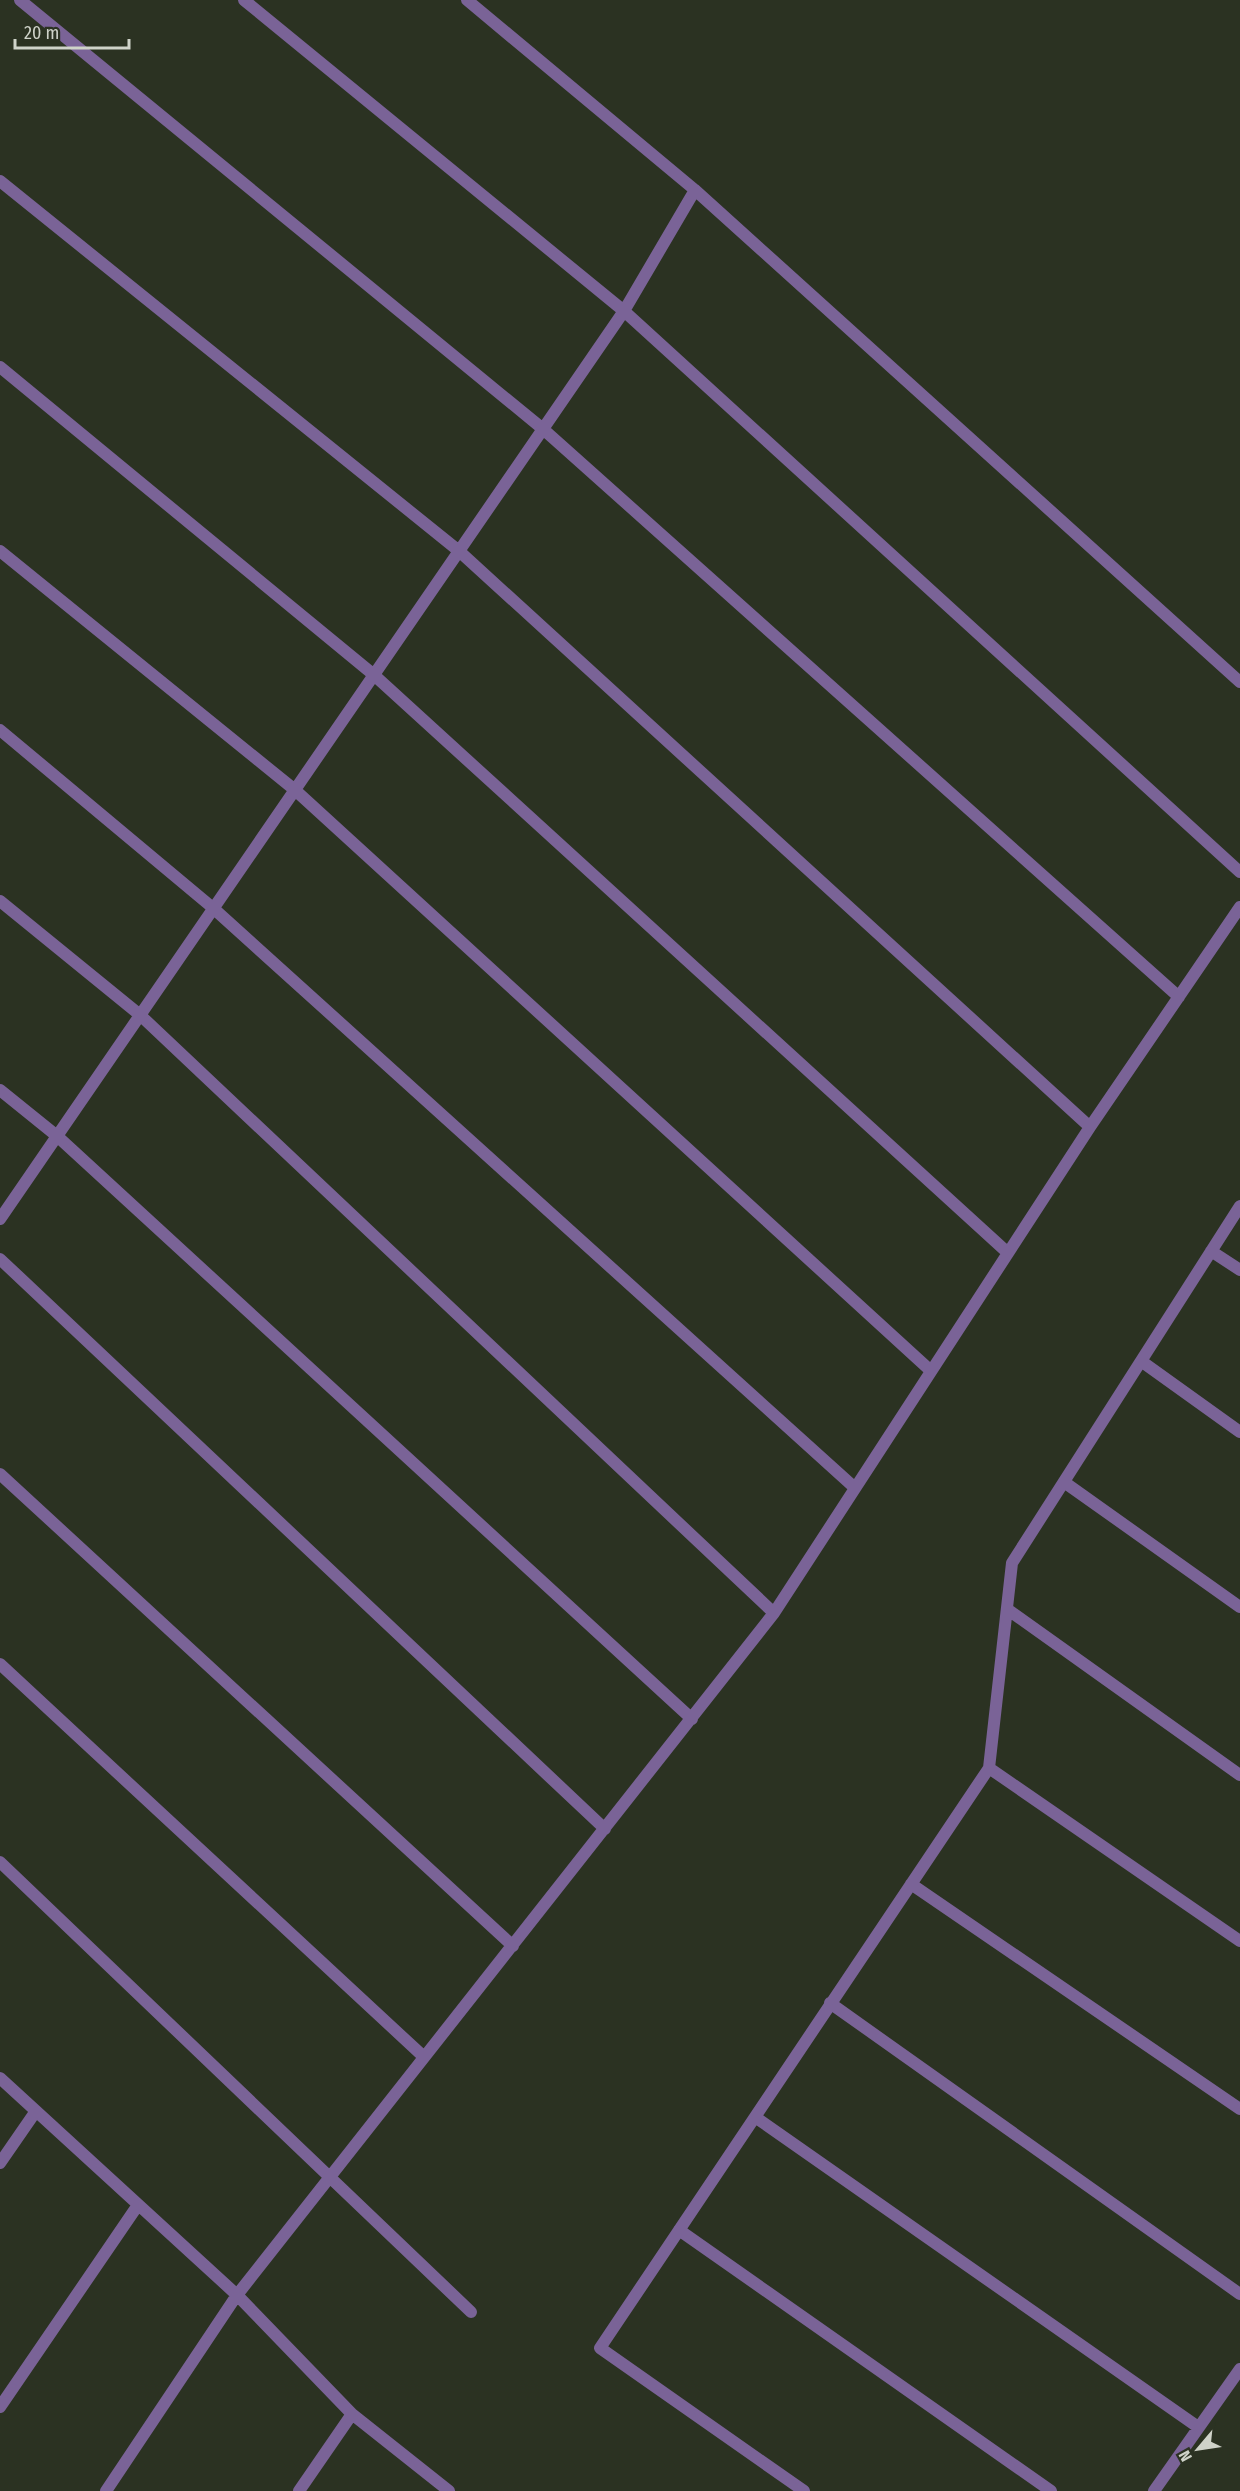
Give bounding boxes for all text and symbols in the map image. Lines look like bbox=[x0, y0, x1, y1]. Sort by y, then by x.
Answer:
scale bar bbox=[15, 12, 129, 50]
text: 20 m bbox=[24, 22, 59, 44]
north arrow bbox=[1168, 2419, 1228, 2479]
text: N bbox=[1175, 2447, 1196, 2465]

